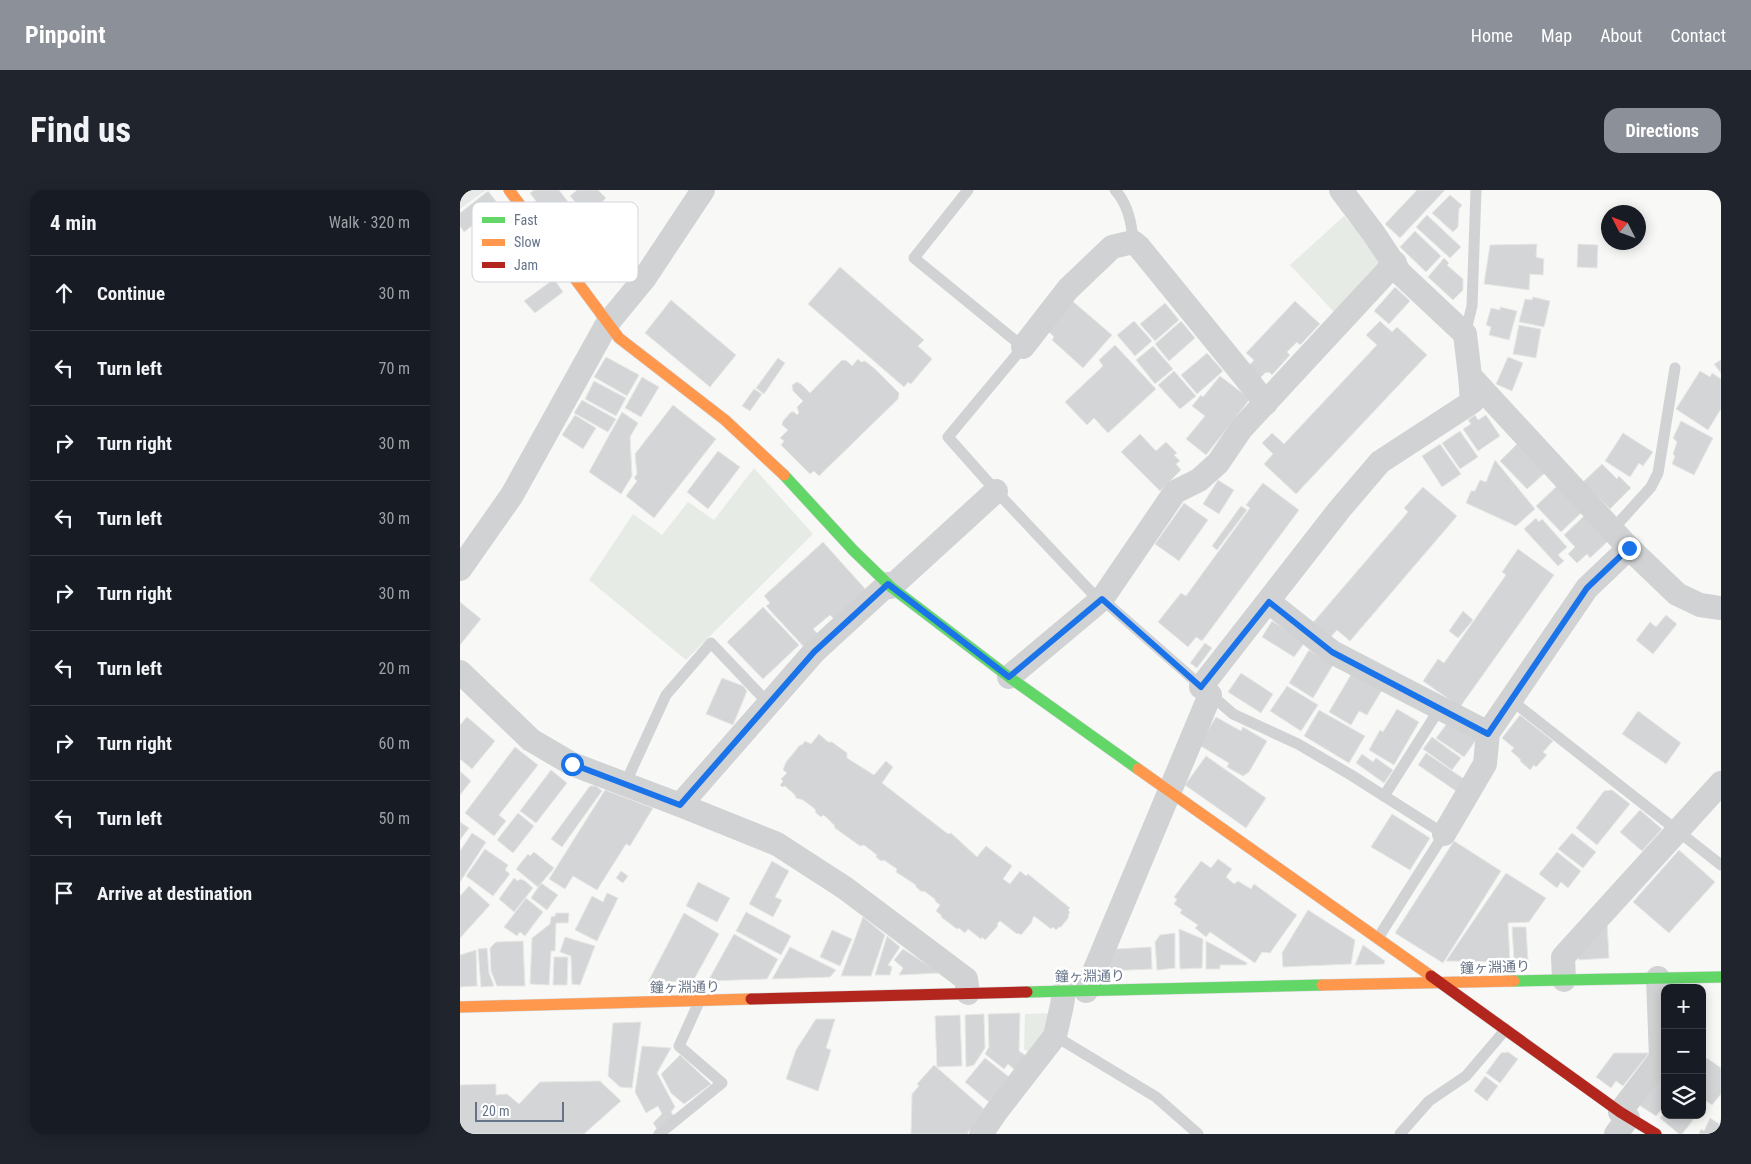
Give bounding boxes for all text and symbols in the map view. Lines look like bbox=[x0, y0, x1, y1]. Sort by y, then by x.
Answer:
text: Pinpoint bbox=[25, 21, 106, 49]
text: Home bbox=[1471, 25, 1513, 46]
text: Map bbox=[1541, 25, 1572, 46]
text: About bbox=[1600, 25, 1642, 46]
text: Contact bbox=[1670, 25, 1726, 46]
button: Directions bbox=[1604, 108, 1721, 153]
text: Find us bbox=[30, 110, 131, 151]
legend bbox=[472, 202, 638, 282]
north arrow bbox=[1601, 205, 1646, 250]
text: 4 min bbox=[50, 211, 97, 235]
text: Fast bbox=[514, 212, 538, 228]
text: Walk · 320 m bbox=[329, 213, 410, 232]
text: Slow bbox=[514, 234, 541, 250]
text: Jam bbox=[514, 257, 538, 273]
icon: ahead bbox=[50, 279, 78, 307]
text: Continue bbox=[97, 282, 165, 305]
text: 30 m bbox=[378, 284, 410, 303]
icon: left bbox=[50, 354, 78, 382]
text: Turn left bbox=[97, 357, 162, 380]
text: 70 m bbox=[378, 359, 410, 378]
icon: right bbox=[50, 429, 78, 457]
text: Turn right bbox=[97, 432, 172, 455]
text: 30 m bbox=[378, 434, 410, 453]
icon: left bbox=[50, 504, 78, 532]
text: Turn left bbox=[97, 507, 162, 530]
text: 30 m bbox=[378, 509, 410, 528]
route end bbox=[1618, 537, 1641, 560]
icon: right bbox=[50, 579, 78, 607]
text: Turn right bbox=[97, 582, 172, 605]
text: 30 m bbox=[378, 584, 410, 603]
icon: left bbox=[50, 654, 78, 682]
text: Turn left bbox=[97, 657, 162, 680]
text: 20 m bbox=[378, 659, 410, 678]
icon: right bbox=[50, 729, 78, 757]
text: Turn right bbox=[97, 732, 172, 755]
text: 60 m bbox=[378, 734, 410, 753]
route start bbox=[561, 753, 584, 776]
icon: left bbox=[50, 804, 78, 832]
text: Turn left bbox=[97, 807, 162, 830]
text: 50 m bbox=[378, 809, 410, 828]
icon: arrive bbox=[50, 879, 78, 907]
text: Arrive at destination bbox=[97, 882, 252, 905]
street label: 鐘ヶ淵通り bbox=[1460, 958, 1530, 976]
street label: 鐘ヶ淵通り bbox=[1055, 967, 1125, 985]
street label: 鐘ヶ淵通り bbox=[650, 978, 720, 996]
map controls bbox=[1661, 984, 1706, 1119]
button: + bbox=[1661, 984, 1706, 1029]
button: − bbox=[1661, 1029, 1706, 1074]
button: layers bbox=[1661, 1074, 1706, 1119]
scale bar bbox=[475, 1099, 564, 1122]
text: 20 m bbox=[482, 1103, 510, 1119]

